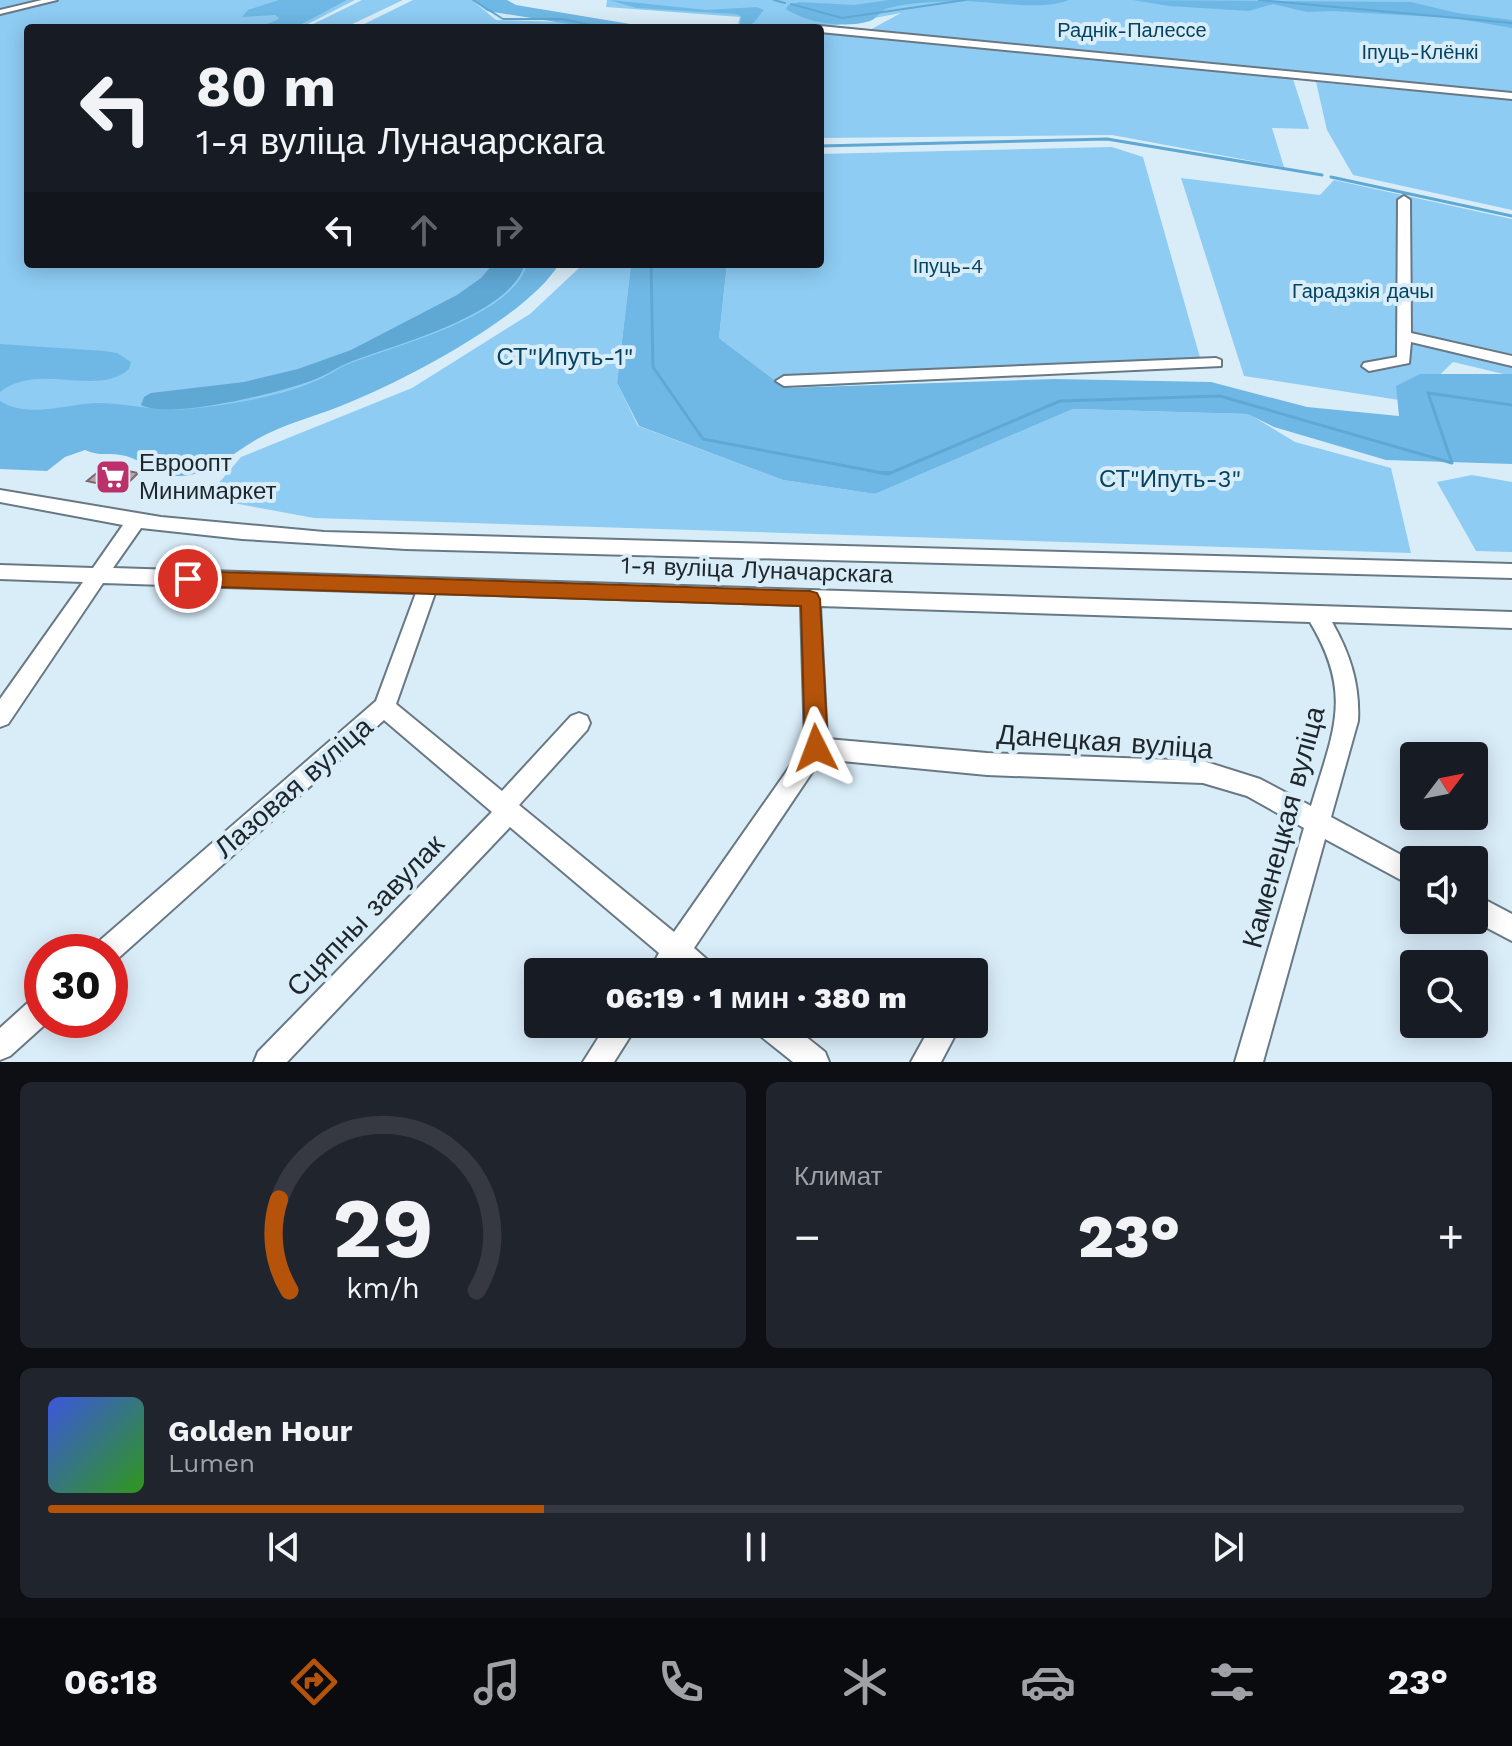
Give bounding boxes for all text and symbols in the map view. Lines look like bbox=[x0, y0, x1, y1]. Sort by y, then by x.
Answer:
park label: Раднік-Палессе bbox=[1057, 18, 1207, 42]
park label: Іпуць-Клёнкі bbox=[1361, 40, 1479, 64]
text: 80 m bbox=[196, 54, 336, 120]
icon: left bbox=[64, 56, 168, 160]
text: 1-я вуліца Луначарскага bbox=[196, 121, 605, 163]
icon: left bbox=[318, 208, 362, 252]
icon: ahead bbox=[402, 208, 446, 252]
icon: right bbox=[486, 208, 530, 252]
park label: Іпуць-4 bbox=[913, 254, 983, 278]
park label: Гарадзкія дачы bbox=[1292, 279, 1434, 303]
park label: СТ"Ипуть-1" bbox=[497, 343, 633, 371]
place label: Евроопт Минимаркет bbox=[139, 449, 277, 505]
supermarket icon: Евроопт Минимаркет bbox=[94, 458, 132, 496]
park label: СТ"Ипуть-3" bbox=[1099, 465, 1241, 493]
pin bbox=[154, 545, 222, 613]
street label: 1-я вуліца Луначарскага bbox=[620, 551, 894, 589]
icon: arrive bbox=[166, 557, 210, 601]
street label: Каменецкая вуліца bbox=[1235, 702, 1332, 952]
position arrow bbox=[774, 706, 858, 790]
street label: Лазовая вуліца bbox=[208, 710, 379, 865]
street label: Данецкая вуліца bbox=[996, 717, 1215, 766]
north arrow bbox=[1400, 742, 1488, 830]
map controls bbox=[1400, 742, 1488, 1038]
street label: Сцяпны завулак bbox=[280, 827, 451, 1003]
button: sound bbox=[1400, 846, 1488, 934]
speed limit sign: 30 bbox=[24, 934, 128, 1038]
button: search bbox=[1400, 950, 1488, 1038]
text: 06:19 · 1 мин · 380 m bbox=[605, 980, 907, 1015]
text: Климат bbox=[794, 1161, 883, 1191]
text: 29 bbox=[333, 1180, 433, 1277]
text: 23° bbox=[1078, 1201, 1180, 1272]
text: − bbox=[794, 1211, 821, 1263]
text: + bbox=[1437, 1211, 1464, 1263]
text: km/h bbox=[346, 1271, 420, 1305]
text: Golden Hour bbox=[168, 1413, 352, 1448]
text: Lumen bbox=[168, 1448, 255, 1478]
icon: previous bbox=[262, 1525, 306, 1569]
icon: pause bbox=[734, 1525, 778, 1569]
icon: next bbox=[1206, 1525, 1250, 1569]
icon: directions bbox=[286, 1654, 342, 1710]
icon: music bbox=[469, 1654, 525, 1710]
icon: phone bbox=[653, 1654, 709, 1710]
icon: climate bbox=[837, 1654, 893, 1710]
icon: car bbox=[1020, 1654, 1076, 1710]
icon: filters bbox=[1204, 1654, 1260, 1710]
text: 06:18 bbox=[64, 1661, 158, 1703]
text: 23° bbox=[1388, 1661, 1448, 1703]

